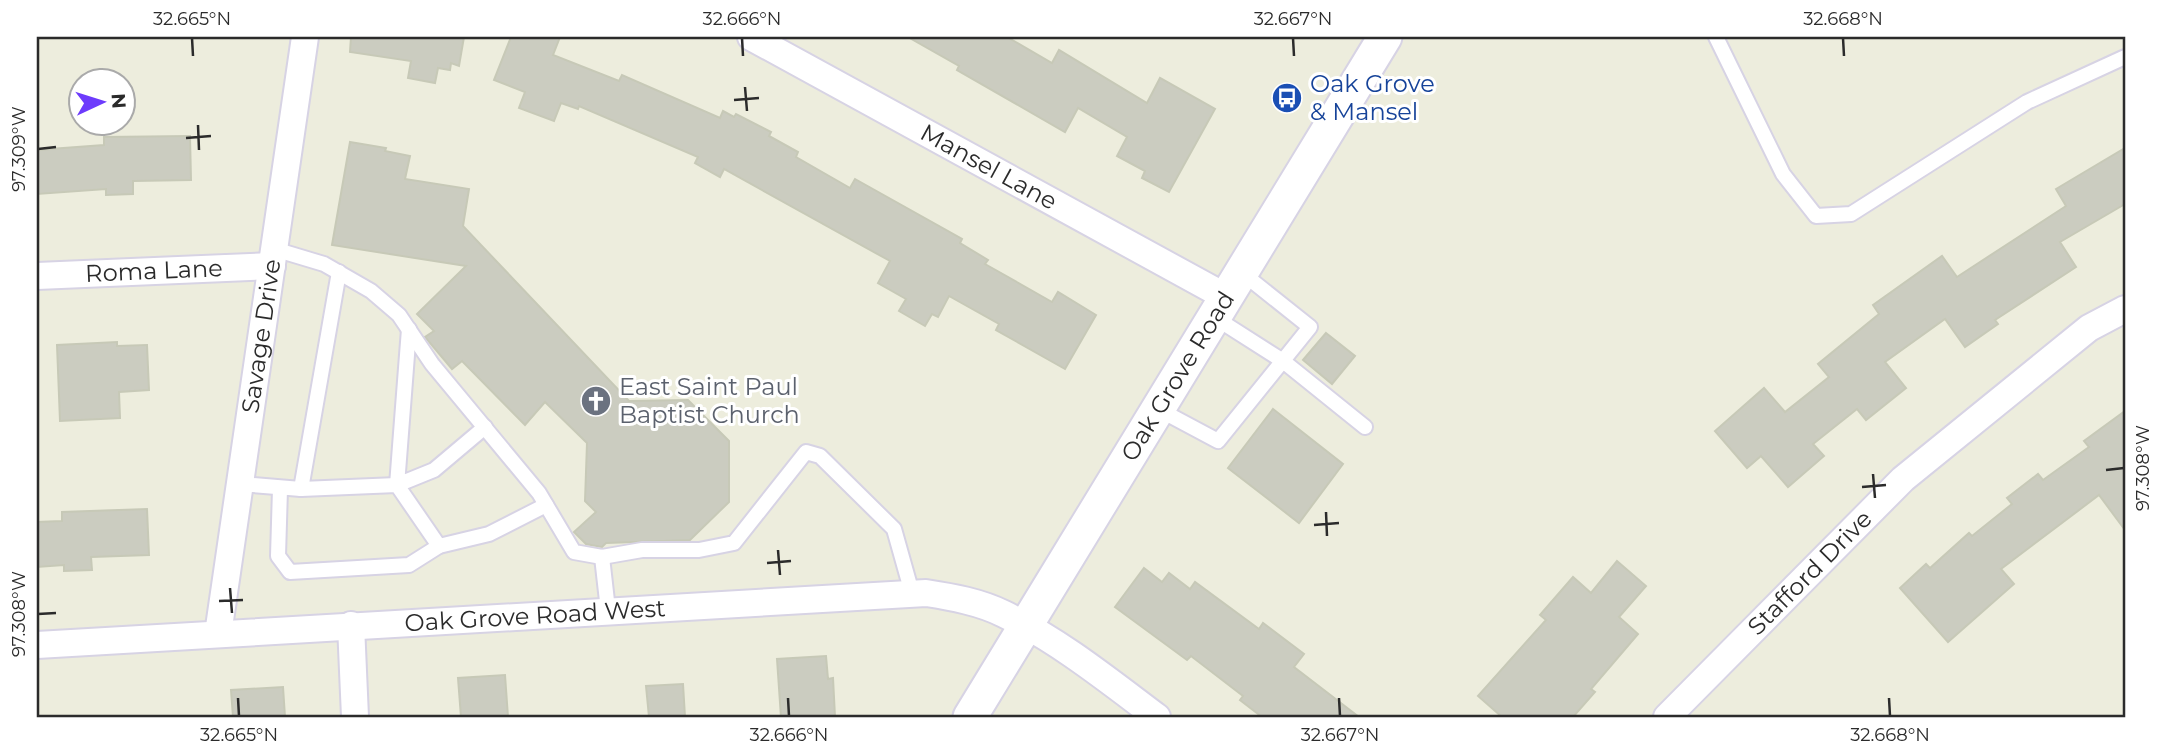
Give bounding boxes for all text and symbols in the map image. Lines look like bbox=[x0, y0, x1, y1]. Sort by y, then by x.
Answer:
text: 32.665°N bbox=[153, 8, 231, 30]
text: 32.666°N bbox=[703, 8, 781, 30]
text: 32.667°N bbox=[1254, 8, 1332, 30]
text: 32.668°N bbox=[1803, 8, 1883, 30]
north arrow bbox=[66, 66, 136, 136]
place label: Oak Grove & Mansel bbox=[1310, 69, 1435, 126]
bus stop icon: Oak Grove & Mansel bbox=[1270, 81, 1304, 115]
text: N bbox=[106, 92, 130, 109]
text: 97.309°W bbox=[8, 106, 30, 192]
street label: Mansel Lane bbox=[916, 118, 1062, 216]
street label: Roma Lane bbox=[85, 253, 223, 288]
street label: Savage Drive bbox=[235, 257, 286, 415]
street label: Oak Grove Road bbox=[1115, 286, 1240, 466]
place label: East Saint Paul Baptist Church bbox=[619, 372, 800, 429]
church icon: East Saint Paul Baptist Church bbox=[579, 384, 613, 418]
text: 97.308°W bbox=[2132, 425, 2154, 511]
street label: Stafford Drive bbox=[1741, 504, 1878, 641]
text: 97.308°W bbox=[8, 571, 30, 657]
street label: Oak Grove Road West bbox=[404, 593, 667, 637]
text: 32.665°N bbox=[200, 724, 278, 746]
text: 32.666°N bbox=[750, 724, 828, 746]
text: 32.667°N bbox=[1301, 724, 1379, 746]
text: 32.668°N bbox=[1850, 724, 1930, 746]

